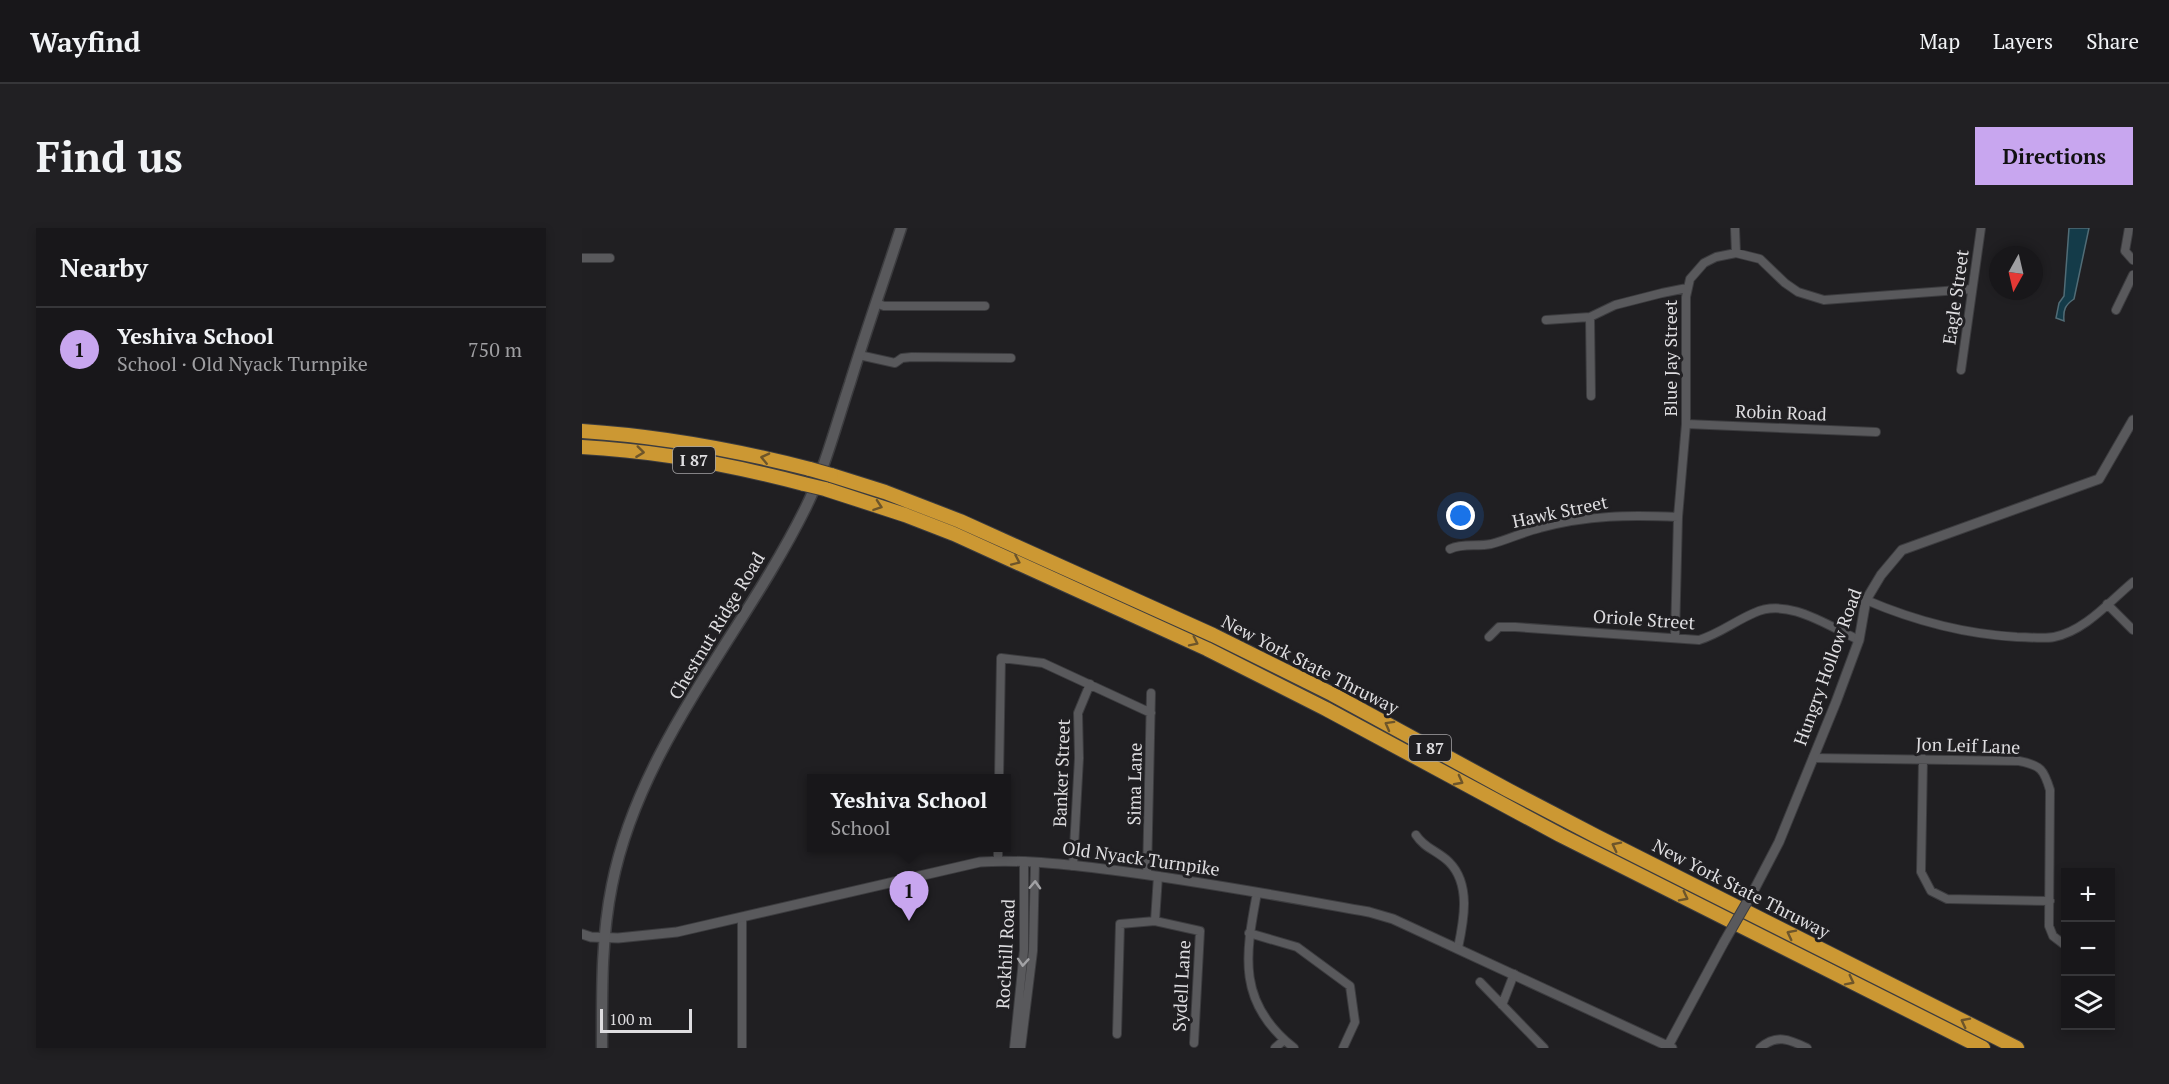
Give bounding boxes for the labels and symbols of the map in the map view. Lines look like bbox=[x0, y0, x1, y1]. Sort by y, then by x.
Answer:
north arrow bbox=[1989, 246, 2043, 300]
street label: Eagle Street bbox=[1936, 247, 1974, 346]
street label: Blue Jay Street bbox=[1658, 299, 1682, 416]
street label: Robin Road bbox=[1735, 398, 1827, 426]
one-way arrow bbox=[636, 446, 645, 458]
road number: I 87 bbox=[673, 447, 715, 473]
one-way arrow bbox=[760, 453, 770, 466]
street label: Hawk Street bbox=[1510, 489, 1610, 533]
one-way arrow bbox=[872, 498, 883, 511]
your location bbox=[1446, 501, 1475, 530]
street label: Chestnut Ridge Road bbox=[663, 547, 770, 704]
one-way arrow bbox=[1010, 554, 1021, 566]
street label: Hungry Hollow Road bbox=[1787, 585, 1867, 749]
street label: Oriole Street bbox=[1592, 603, 1696, 635]
street label: New York State Thruway bbox=[1218, 609, 1404, 720]
one-way arrow bbox=[1187, 635, 1198, 647]
street label: Banker Street bbox=[1047, 718, 1075, 827]
one-way arrow bbox=[1385, 721, 1395, 732]
street label: Jon Leif Lane bbox=[1915, 731, 2021, 759]
road number: I 87 bbox=[1409, 735, 1451, 761]
street label: Sima Lane bbox=[1121, 742, 1147, 826]
one-way arrow bbox=[1453, 774, 1464, 785]
street label: New York State Thruway bbox=[1649, 833, 1835, 944]
street label: Old Nyack Turnpike bbox=[1061, 835, 1221, 881]
one-way arrow bbox=[1612, 842, 1623, 854]
pin: 1 bbox=[890, 872, 928, 921]
one-way arrow bbox=[1028, 881, 1041, 890]
one-way arrow bbox=[1678, 890, 1689, 902]
street label: Rockhill Road bbox=[990, 898, 1020, 1010]
one-way arrow bbox=[1786, 930, 1797, 941]
street label: Sydell Lane bbox=[1167, 940, 1195, 1032]
one-way arrow bbox=[1017, 957, 1030, 966]
one-way arrow bbox=[1844, 973, 1855, 985]
scale bar bbox=[600, 1006, 692, 1034]
one-way arrow bbox=[1960, 1017, 1971, 1029]

